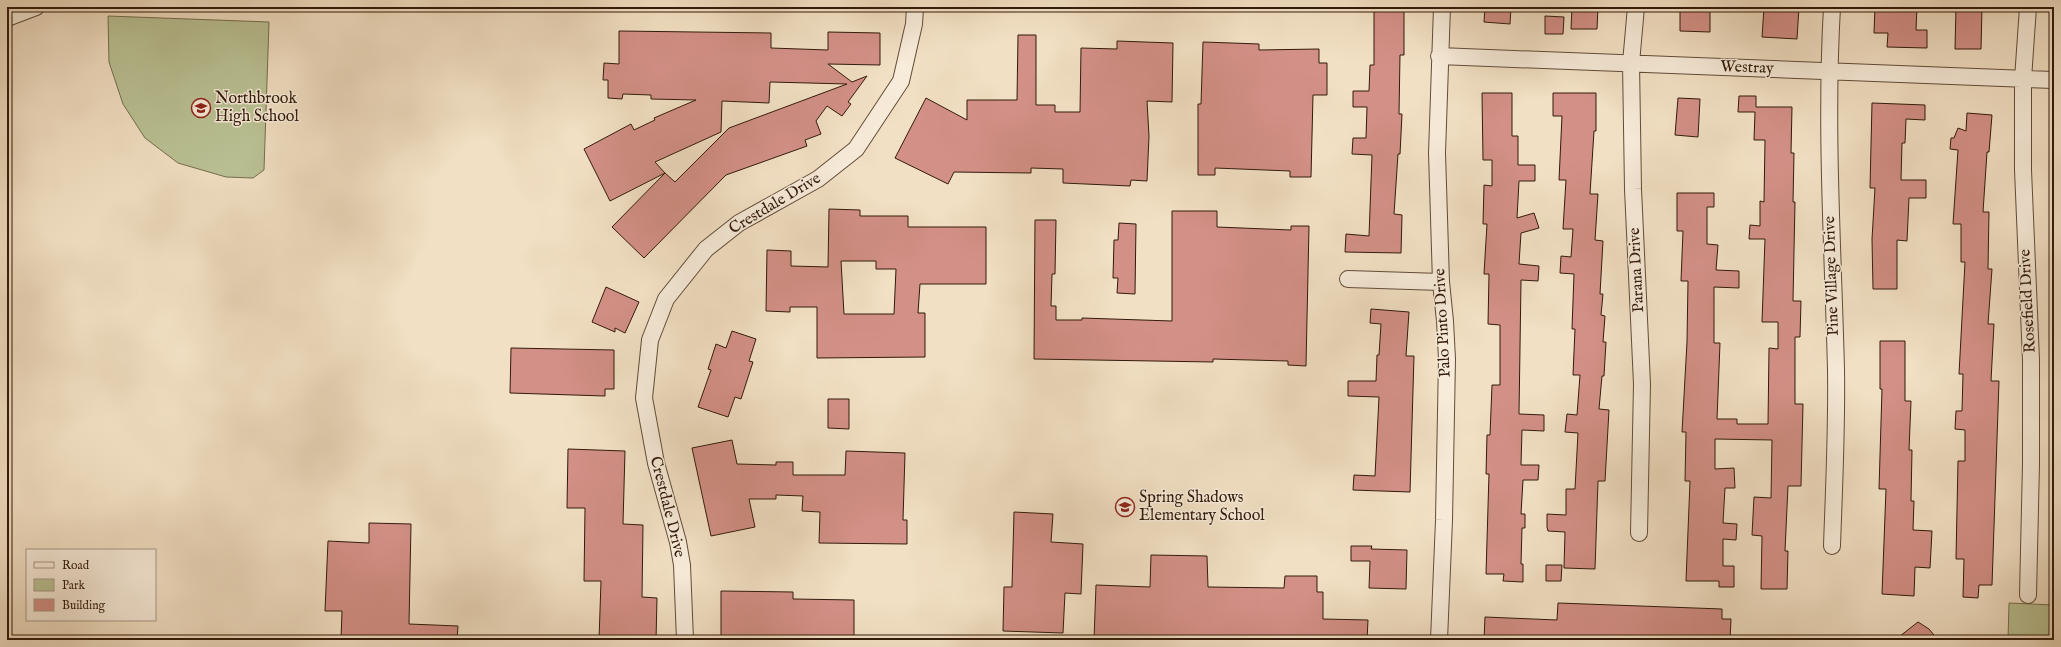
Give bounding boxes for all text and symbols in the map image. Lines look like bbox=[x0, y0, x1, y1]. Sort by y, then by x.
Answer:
street label: Westray bbox=[1720, 57, 1774, 79]
place label: Northbrook High School bbox=[215, 89, 299, 127]
school or university icon: Northbrook High School bbox=[190, 97, 212, 119]
street label: Crestdale Drive bbox=[725, 169, 825, 239]
street label: Pine Village Drive bbox=[1820, 216, 1844, 336]
street label: Parana Drive bbox=[1625, 227, 1649, 313]
street label: Rosefield Drive bbox=[2015, 249, 2041, 353]
street label: Palo Pinto Drive bbox=[1430, 268, 1456, 378]
street label: Crestdale Drive bbox=[645, 454, 689, 560]
place label: Spring Shadows Elementary School bbox=[1139, 488, 1265, 526]
school or university icon: Spring Shadows Elementary School bbox=[1114, 496, 1136, 518]
legend bbox=[26, 549, 156, 621]
text: Road bbox=[62, 558, 90, 573]
text: Park bbox=[62, 578, 85, 593]
text: Building bbox=[62, 598, 106, 613]

